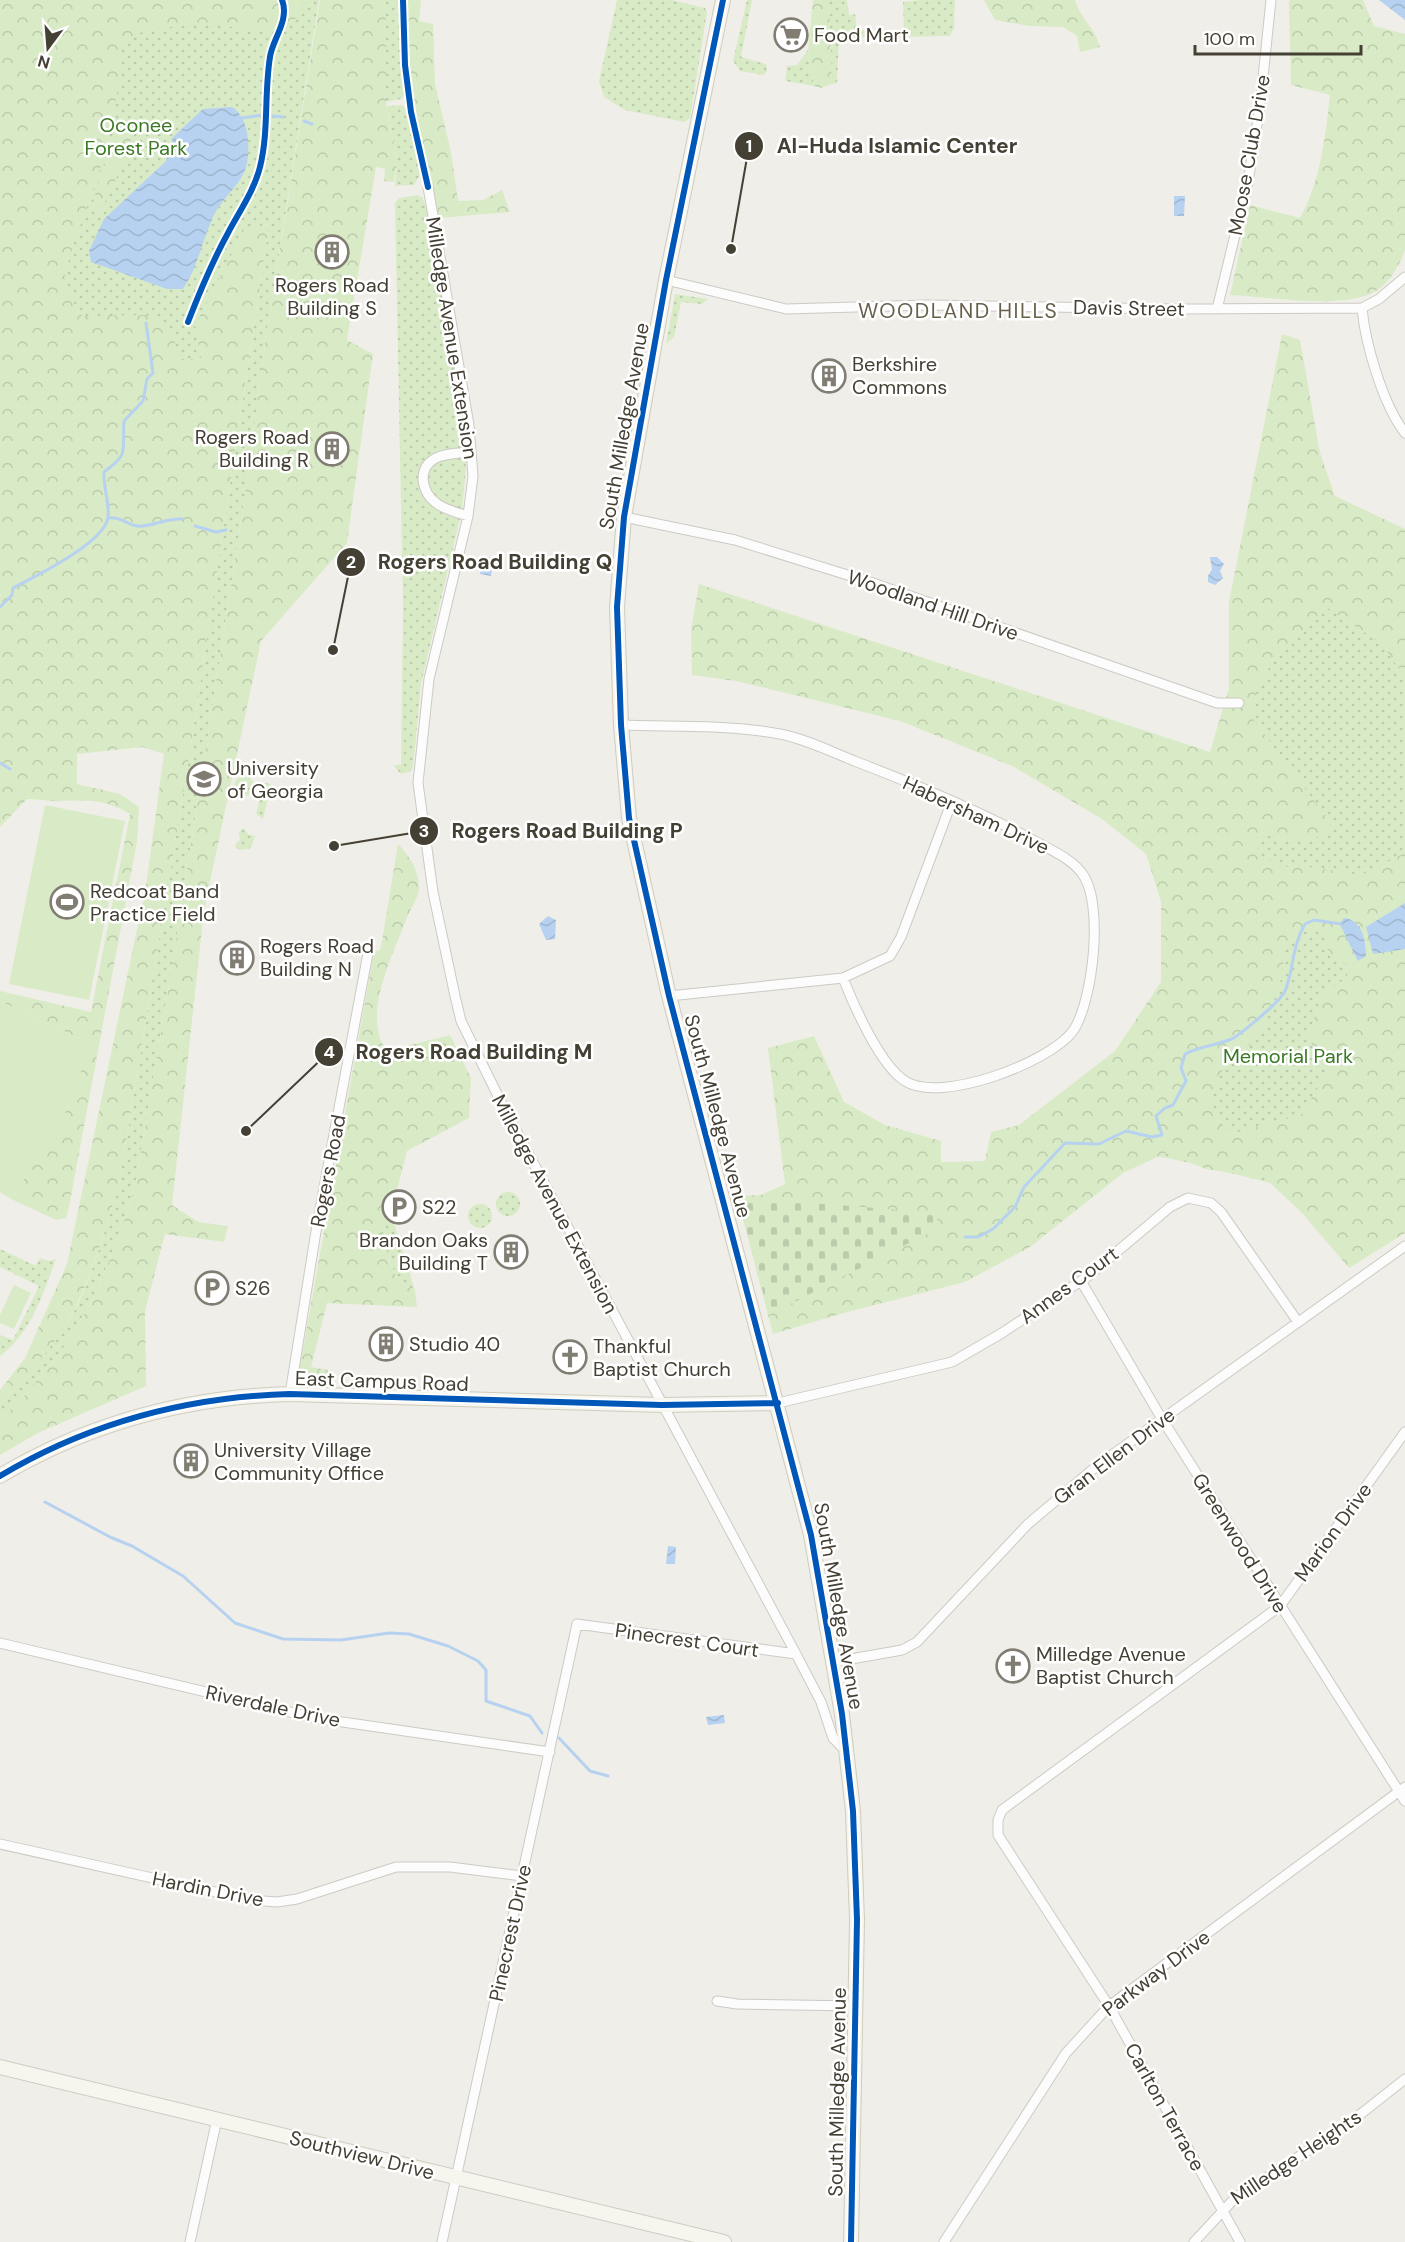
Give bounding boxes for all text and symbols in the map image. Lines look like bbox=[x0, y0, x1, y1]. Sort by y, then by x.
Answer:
supermarket icon: Food Mart bbox=[773, 17, 809, 53]
north arrow bbox=[18, 18, 78, 78]
scale bar bbox=[1195, 18, 1362, 56]
place label: Food Mart bbox=[814, 22, 909, 48]
text: 100 m bbox=[1204, 27, 1255, 51]
text: N bbox=[35, 50, 53, 74]
street label: Moose Club Drive bbox=[1222, 73, 1276, 237]
park label: Oconee Forest Park bbox=[85, 112, 187, 161]
callout: Al-Huda Islamic Center bbox=[734, 126, 1029, 165]
text: Al-Huda Islamic Center bbox=[777, 132, 1018, 160]
text: 1 bbox=[746, 134, 752, 158]
street label: Milledge Avenue Extension bbox=[420, 215, 484, 461]
building icon: Rogers Road Building S bbox=[314, 234, 350, 270]
place label: Rogers Road Building S bbox=[275, 272, 389, 321]
street label: Davis Street bbox=[1073, 294, 1185, 322]
district label: WOODLAND HILLS bbox=[858, 297, 1058, 325]
street label: South Milledge Avenue bbox=[593, 321, 655, 531]
place label: Berkshire Commons bbox=[852, 351, 947, 400]
building icon: Berkshire Commons bbox=[811, 358, 847, 394]
place label: Rogers Road Building R bbox=[195, 424, 309, 473]
building icon: Rogers Road Building R bbox=[314, 431, 350, 467]
callout: Rogers Road Building Q bbox=[336, 542, 625, 581]
text: Rogers Road Building Q bbox=[378, 548, 612, 576]
text: 2 bbox=[346, 550, 356, 574]
street label: Woodland Hill Drive bbox=[844, 564, 1022, 646]
place label: University of Georgia bbox=[227, 755, 323, 804]
school or university icon: University of Georgia bbox=[186, 761, 222, 797]
street label: Habersham Drive bbox=[899, 770, 1053, 860]
callout: Rogers Road Building P bbox=[409, 811, 694, 850]
text: Rogers Road Building P bbox=[451, 817, 683, 845]
text: 3 bbox=[419, 819, 429, 843]
place label: Redcoat Band Practice Field bbox=[90, 878, 219, 927]
sports icon: Redcoat Band Practice Field bbox=[49, 884, 85, 920]
place label: Rogers Road Building N bbox=[260, 933, 374, 982]
building icon: Rogers Road Building N bbox=[219, 940, 255, 976]
street label: South Milledge Avenue bbox=[678, 1011, 758, 1221]
callout: Rogers Road Building M bbox=[314, 1032, 605, 1071]
text: Rogers Road Building M bbox=[356, 1038, 592, 1066]
text: 4 bbox=[323, 1040, 335, 1064]
park label: Memorial Park bbox=[1223, 1043, 1353, 1069]
street label: Milledge Avenue Extension bbox=[486, 1090, 624, 1318]
street label: Rogers Road bbox=[304, 1112, 352, 1230]
parking icon: S22 bbox=[381, 1189, 417, 1225]
place label: S22 bbox=[422, 1194, 457, 1220]
place label: Brandon Oaks Building T bbox=[359, 1227, 488, 1276]
building icon: Brandon Oaks Building T bbox=[493, 1234, 529, 1270]
street label: Annes Court bbox=[1014, 1240, 1124, 1330]
parking icon: S26 bbox=[194, 1270, 230, 1306]
place label: S26 bbox=[235, 1275, 271, 1301]
building icon: Studio 40 bbox=[368, 1326, 404, 1362]
place label: Studio 40 bbox=[409, 1331, 500, 1357]
place label: Thankful Baptist Church bbox=[593, 1333, 731, 1382]
church icon: Thankful Baptist Church bbox=[552, 1339, 588, 1375]
street label: East Campus Road bbox=[295, 1365, 469, 1397]
street label: Gran Ellen Drive bbox=[1048, 1402, 1180, 1510]
place label: University Village Community Office bbox=[214, 1437, 384, 1486]
building icon: University Village Community Office bbox=[173, 1443, 209, 1479]
street label: Greenwood Drive bbox=[1187, 1468, 1293, 1618]
street label: Marion Drive bbox=[1288, 1477, 1378, 1587]
street label: South Milledge Avenue bbox=[808, 1501, 870, 1711]
street label: Pinecrest Court bbox=[614, 1617, 761, 1663]
place label: Milledge Avenue Baptist Church bbox=[1036, 1641, 1186, 1690]
church icon: Milledge Avenue Baptist Church bbox=[995, 1648, 1031, 1684]
street label: Riverdale Drive bbox=[203, 1679, 343, 1733]
street label: Pinecrest Drive bbox=[483, 1862, 537, 2004]
street label: Hardin Drive bbox=[150, 1865, 266, 1913]
street label: Parkway Drive bbox=[1097, 1924, 1215, 2022]
street label: South Milledge Avenue bbox=[822, 1987, 852, 2197]
street label: Carlton Terrace bbox=[1119, 2038, 1211, 2176]
street label: Milledge Heights bbox=[1226, 2104, 1366, 2210]
street label: Southview Drive bbox=[287, 2124, 437, 2186]

